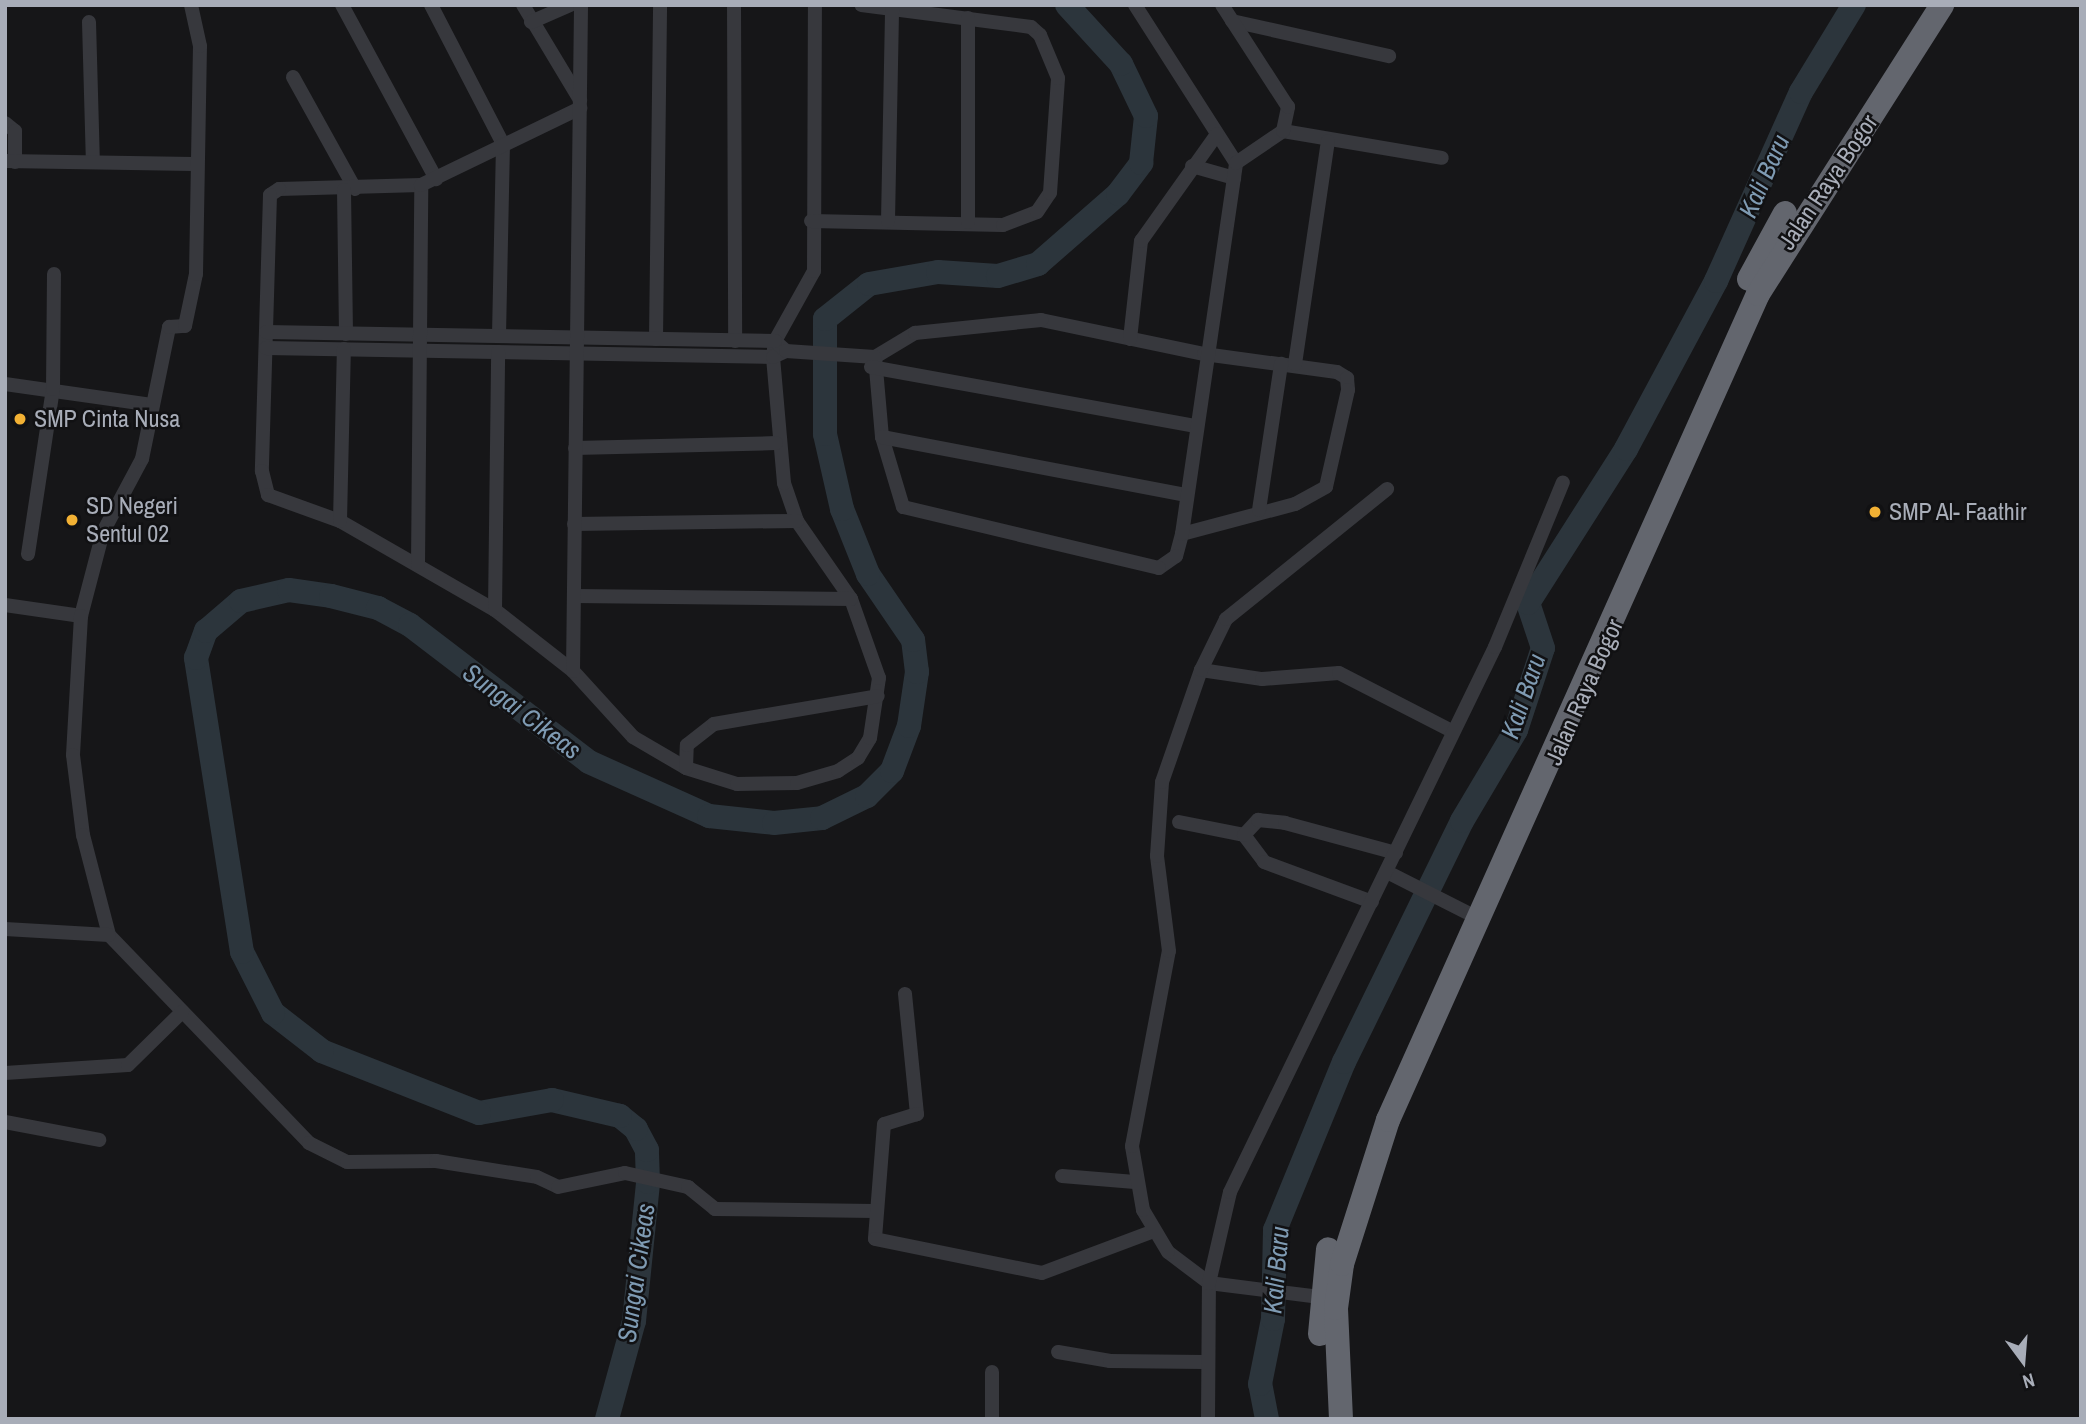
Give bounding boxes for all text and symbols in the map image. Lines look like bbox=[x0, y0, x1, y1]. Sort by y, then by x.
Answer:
street label: Jalan Raya Bogor bbox=[1772, 109, 1884, 255]
water label: Kali Baru bbox=[1732, 130, 1796, 222]
place label: SMP Cinta Nusa bbox=[34, 405, 181, 433]
marker: SMP Cinta Nusa bbox=[12, 411, 28, 427]
place label: SD Negeri Sentul 02 bbox=[86, 492, 178, 548]
place label: SMP Al- Faathir bbox=[1889, 498, 2028, 526]
marker: SMP Al- Faathir bbox=[1867, 504, 1883, 520]
marker: SD Negeri Sentul 02 bbox=[64, 512, 80, 528]
street label: Jalan Raya Bogor bbox=[1539, 615, 1629, 769]
water label: Kali Baru bbox=[1494, 649, 1552, 743]
water label: Sungai Cikeas bbox=[457, 656, 587, 766]
water label: Sungai Cikeas bbox=[611, 1202, 661, 1344]
water label: Kali Baru bbox=[1257, 1225, 1295, 1315]
north arrow bbox=[1988, 1326, 2058, 1396]
text: N bbox=[2020, 1367, 2038, 1395]

